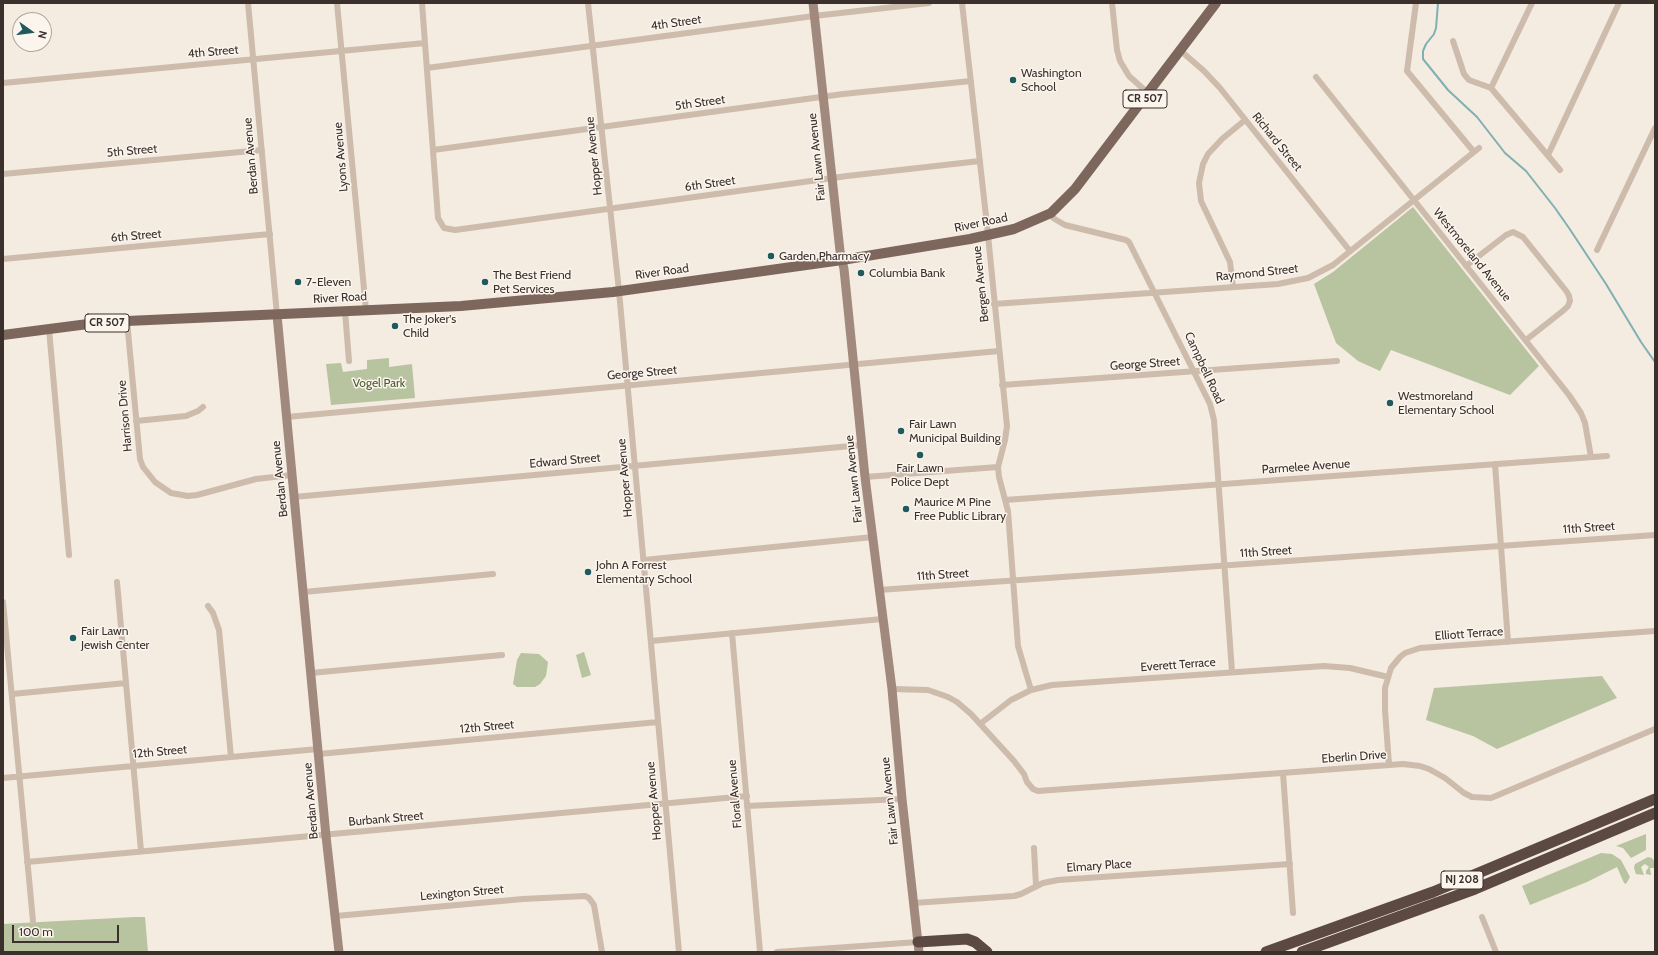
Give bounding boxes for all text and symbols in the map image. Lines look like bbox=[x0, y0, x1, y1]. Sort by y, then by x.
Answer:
north arrow bbox=[12, 12, 52, 52]
street label: 4th Street bbox=[650, 12, 702, 34]
text: N bbox=[35, 29, 50, 40]
street label: 4th Street bbox=[187, 43, 239, 61]
place label: Washington School bbox=[1021, 66, 1082, 94]
marker: Washington School bbox=[1008, 75, 1018, 85]
road number: CR 507 bbox=[1123, 90, 1167, 108]
street label: 5th Street bbox=[674, 92, 726, 114]
street label: Richard Street bbox=[1249, 110, 1305, 174]
street label: Fair Lawn Avenue bbox=[805, 112, 829, 202]
street label: Hopper Avenue bbox=[583, 116, 605, 196]
street label: Berdan Avenue bbox=[240, 117, 262, 195]
street label: Lyons Avenue bbox=[331, 121, 351, 193]
street label: 5th Street bbox=[106, 142, 158, 160]
street label: 6th Street bbox=[684, 173, 736, 195]
street label: Westmoreland Avenue bbox=[1430, 206, 1514, 304]
street label: River Road bbox=[953, 210, 1009, 236]
street label: 6th Street bbox=[110, 227, 162, 245]
street label: Bergen Avenue bbox=[970, 245, 992, 323]
place label: Garden Pharmacy bbox=[779, 249, 869, 263]
marker: Garden Pharmacy bbox=[766, 251, 776, 261]
street label: River Road bbox=[634, 261, 690, 283]
street label: Raymond Street bbox=[1215, 262, 1299, 284]
place label: Columbia Bank bbox=[869, 266, 945, 280]
place label: The Best Friend Pet Services bbox=[493, 268, 571, 296]
marker: Columbia Bank bbox=[856, 268, 866, 278]
place label: 7-Eleven bbox=[306, 275, 351, 289]
marker: 7-Eleven bbox=[293, 277, 303, 287]
marker: The Best Friend Pet Services bbox=[480, 277, 490, 287]
street label: River Road bbox=[313, 289, 367, 307]
place label: The Joker's Child bbox=[403, 312, 456, 340]
road number: CR 507 bbox=[85, 314, 129, 332]
marker: The Joker's Child bbox=[390, 321, 400, 331]
street label: Campbell Road bbox=[1181, 330, 1227, 406]
street label: George Street bbox=[1110, 354, 1180, 374]
street label: George Street bbox=[606, 363, 678, 383]
park label: Vogel Park bbox=[353, 376, 405, 390]
street label: Harrison Drive bbox=[115, 379, 135, 453]
place label: Westmoreland Elementary School bbox=[1398, 389, 1494, 417]
marker: Westmoreland Elementary School bbox=[1385, 398, 1395, 408]
place label: Fair Lawn Municipal Building bbox=[909, 417, 1001, 445]
marker: Fair Lawn Municipal Building bbox=[896, 426, 906, 436]
street label: Fair Lawn Avenue bbox=[842, 434, 866, 524]
street label: Hopper Avenue bbox=[614, 438, 636, 518]
street label: Berdan Avenue bbox=[269, 440, 291, 518]
marker: Fair Lawn Police Dept bbox=[915, 450, 925, 460]
street label: Edward Street bbox=[529, 451, 601, 471]
street label: Parmelee Avenue bbox=[1261, 457, 1351, 477]
place label: Fair Lawn Police Dept bbox=[891, 461, 949, 489]
place label: Maurice M Pine Free Public Library bbox=[914, 495, 1006, 523]
marker: Maurice M Pine Free Public Library bbox=[901, 504, 911, 514]
street label: 11th Street bbox=[1563, 519, 1615, 537]
street label: 11th Street bbox=[1240, 543, 1292, 561]
place label: John A Forrest Elementary School bbox=[596, 558, 692, 586]
street label: 11th Street bbox=[917, 566, 969, 584]
marker: John A Forrest Elementary School bbox=[583, 567, 593, 577]
place label: Fair Lawn Jewish Center bbox=[81, 624, 149, 652]
street label: Elliott Terrace bbox=[1434, 624, 1504, 644]
marker: Fair Lawn Jewish Center bbox=[68, 633, 78, 643]
street label: Everett Terrace bbox=[1140, 655, 1216, 675]
street label: 12th Street bbox=[459, 717, 515, 737]
street label: 12th Street bbox=[132, 742, 188, 762]
street label: Eberlin Drive bbox=[1321, 748, 1387, 766]
street label: Fair Lawn Avenue bbox=[878, 756, 902, 846]
street label: Floral Avenue bbox=[725, 759, 745, 829]
street label: Hopper Avenue bbox=[643, 761, 665, 841]
street label: Berdan Avenue bbox=[300, 762, 322, 840]
street label: Burbank Street bbox=[348, 809, 424, 829]
street label: Elmary Place bbox=[1066, 857, 1132, 875]
road number: NJ 208 bbox=[1441, 871, 1483, 889]
street label: Lexington Street bbox=[420, 882, 504, 904]
scale bar bbox=[14, 917, 121, 943]
text: 100 m bbox=[19, 924, 53, 939]

